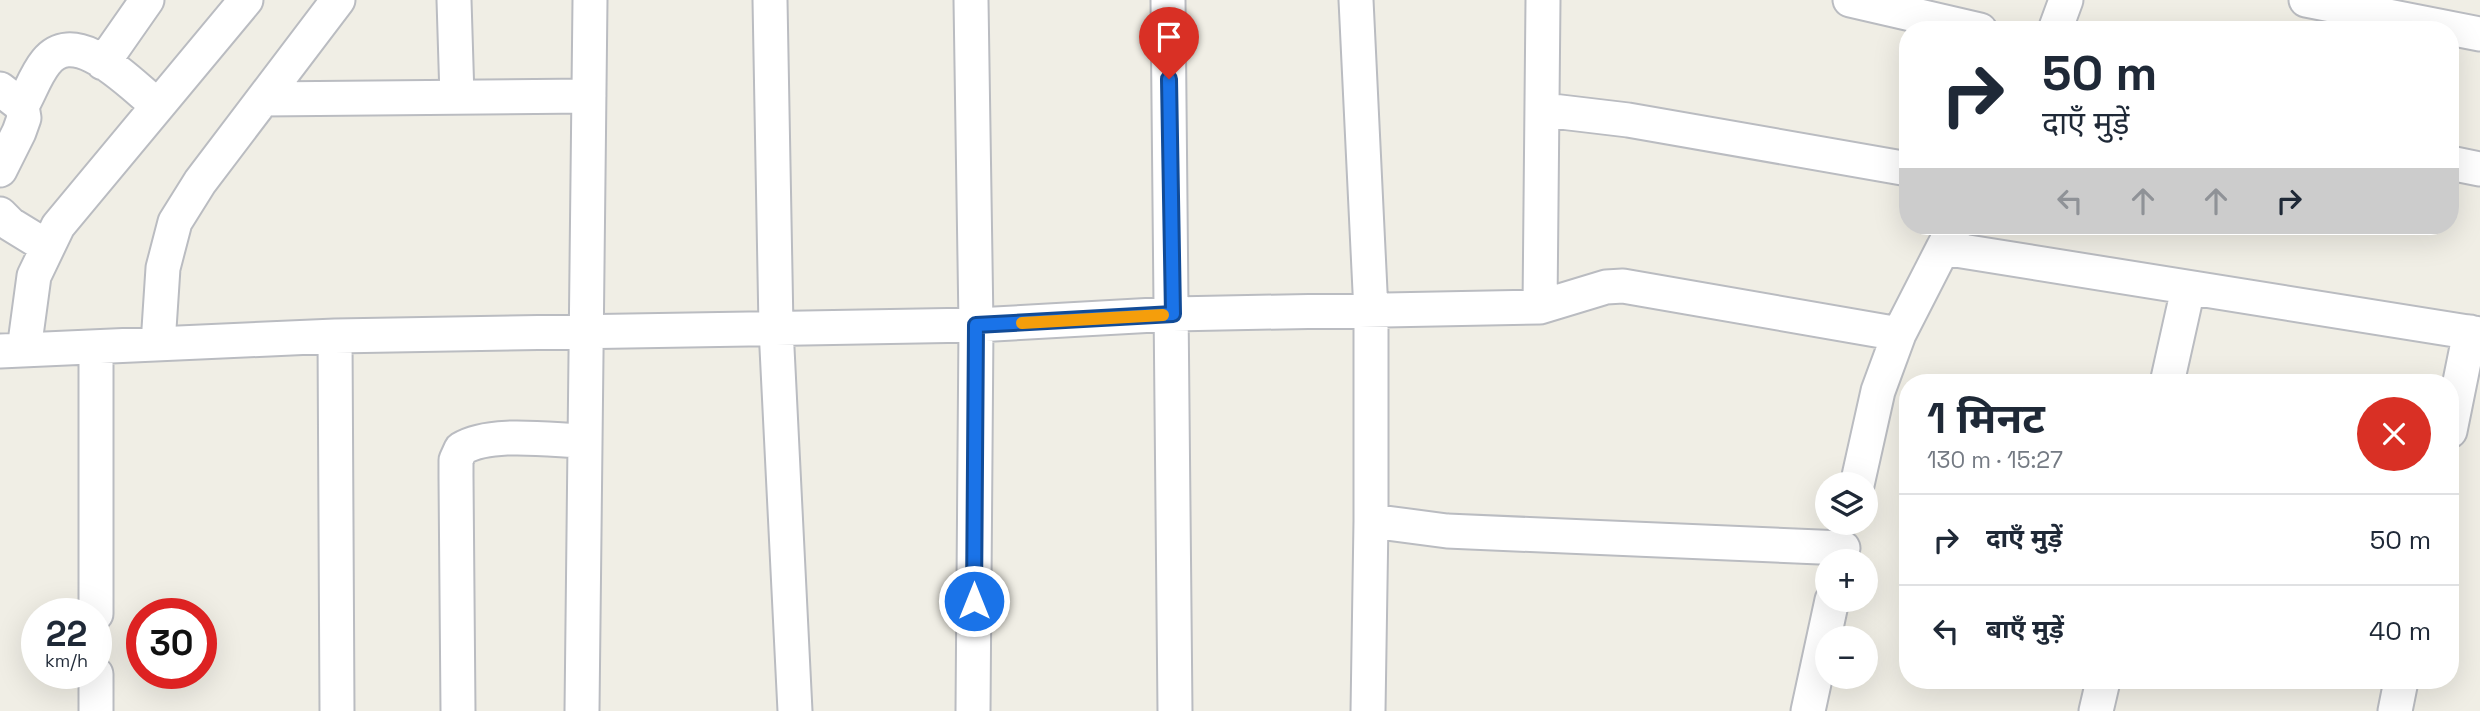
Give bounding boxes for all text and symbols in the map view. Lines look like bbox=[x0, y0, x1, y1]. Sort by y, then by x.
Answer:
pin bbox=[1139, 7, 1199, 79]
icon: arrive bbox=[1150, 18, 1188, 56]
text: 50 m bbox=[2042, 42, 2157, 104]
icon: right bbox=[1927, 49, 2018, 140]
text: दाएँ मुड़ें bbox=[2042, 103, 2129, 143]
icon: left bbox=[2051, 182, 2089, 220]
icon: ahead bbox=[2124, 182, 2162, 220]
icon: ahead bbox=[2197, 182, 2235, 220]
icon: right bbox=[2270, 182, 2308, 220]
text: 1 मिनट bbox=[1927, 392, 2045, 445]
button: close bbox=[2357, 397, 2431, 471]
text: 130 m · 15:27 bbox=[1927, 445, 2063, 475]
map controls bbox=[1815, 472, 1878, 689]
button: layers bbox=[1815, 472, 1878, 535]
icon: right bbox=[1927, 521, 1965, 559]
text: दाएँ मुड़ें bbox=[1986, 521, 2062, 555]
text: 50 m bbox=[2370, 523, 2431, 557]
button: + bbox=[1815, 549, 1878, 612]
position arrow bbox=[937, 564, 1011, 638]
speed limit sign: 30 bbox=[126, 598, 217, 689]
text: 22 bbox=[46, 612, 87, 656]
icon: left bbox=[1927, 612, 1965, 650]
text: बाएँ मुड़ें bbox=[1986, 612, 2064, 646]
text: 40 m bbox=[2369, 614, 2431, 648]
button: − bbox=[1815, 626, 1878, 689]
text: km/h bbox=[45, 649, 88, 672]

